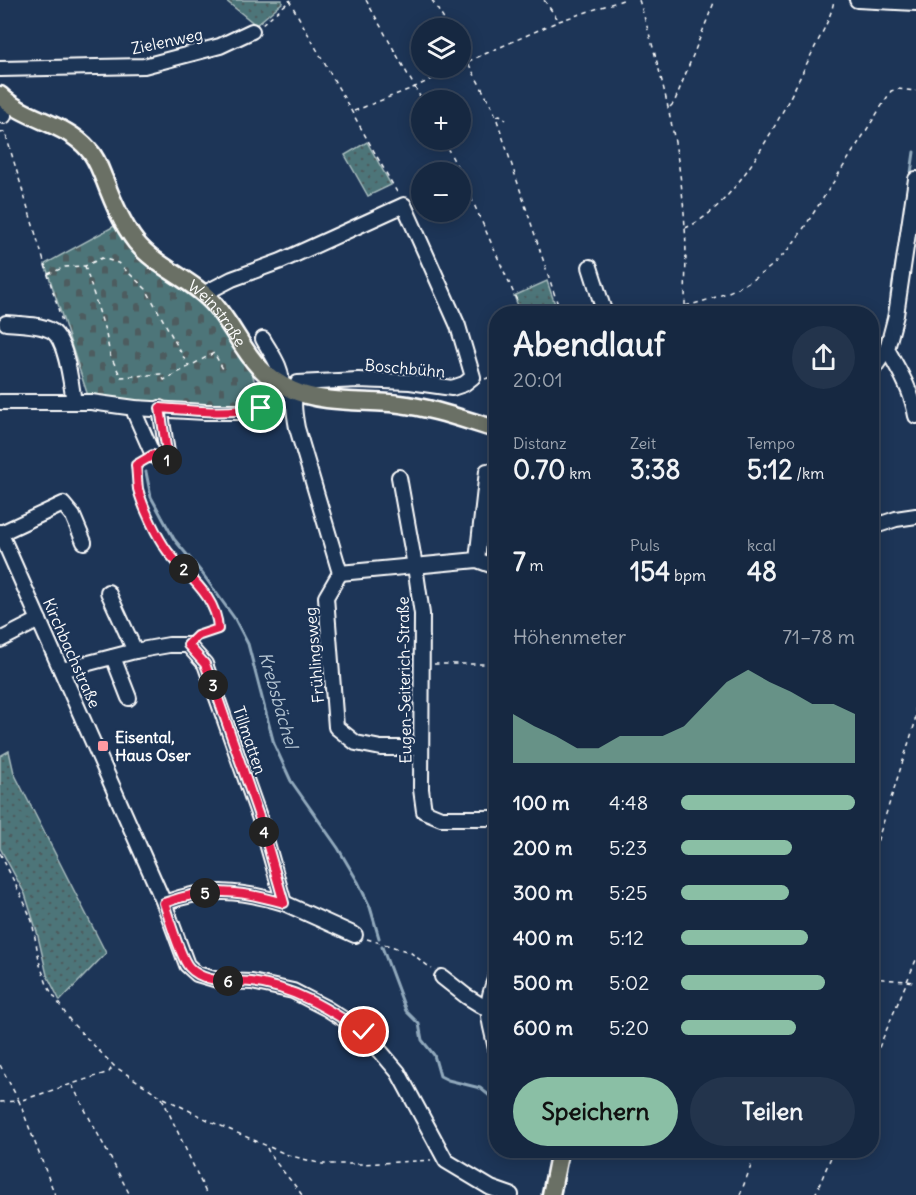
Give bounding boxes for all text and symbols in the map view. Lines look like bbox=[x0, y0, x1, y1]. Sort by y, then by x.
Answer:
map controls bbox=[411, 18, 471, 222]
button: layers bbox=[411, 18, 471, 78]
street label: Zielenweg bbox=[129, 24, 205, 58]
button: + bbox=[411, 90, 471, 150]
button: − bbox=[411, 162, 471, 222]
street label: Weinstraße bbox=[184, 275, 251, 350]
text: Abendlauf bbox=[513, 323, 665, 365]
button: share bbox=[792, 326, 855, 389]
street label: Boschbühn bbox=[364, 355, 446, 381]
text: 20:01 bbox=[513, 367, 563, 392]
pin bbox=[235, 382, 286, 433]
icon: arrive bbox=[244, 391, 277, 424]
text: Distanz bbox=[513, 433, 567, 453]
text: Zeit bbox=[630, 433, 656, 453]
text: Tempo bbox=[747, 433, 795, 453]
pin: 1 bbox=[152, 445, 182, 475]
text: 1 bbox=[164, 450, 170, 470]
text: 0.70 bbox=[513, 453, 565, 486]
text: 3:38 bbox=[630, 453, 680, 486]
text: 5:12 bbox=[747, 453, 792, 486]
text: km bbox=[565, 463, 591, 483]
text: /km bbox=[792, 463, 824, 483]
text: Puls bbox=[630, 535, 660, 555]
text: kcal bbox=[747, 535, 776, 555]
text: 7 bbox=[513, 545, 526, 578]
pin: 2 bbox=[169, 554, 199, 584]
text: m bbox=[526, 555, 544, 575]
text: 154 bbox=[630, 555, 670, 588]
text: 48 bbox=[747, 555, 777, 588]
text: 2 bbox=[180, 559, 188, 579]
text: bpm bbox=[670, 565, 706, 585]
street label: Kirchbachstraße bbox=[39, 595, 105, 711]
street label: Eugen-Seiterich-Straße bbox=[393, 596, 415, 764]
street label: Frühlingsweg bbox=[300, 606, 328, 704]
text: Höhenmeter bbox=[513, 624, 626, 649]
text: 71–78 m bbox=[782, 624, 855, 649]
water label: Krebsbächel bbox=[254, 649, 304, 754]
pin: 3 bbox=[198, 670, 228, 700]
text: 3 bbox=[208, 675, 218, 695]
street label: Tillmatten bbox=[229, 703, 271, 777]
place label: Eisental, Haus Oser bbox=[115, 727, 191, 765]
marker: Eisental, Haus Oser bbox=[96, 739, 110, 753]
text: 100 m bbox=[513, 790, 570, 815]
text: 4:48 bbox=[609, 790, 648, 815]
pin: 4 bbox=[249, 817, 279, 847]
text: 4 bbox=[259, 822, 269, 842]
text: 200 m bbox=[513, 835, 573, 860]
text: 5:23 bbox=[609, 835, 647, 860]
pin: 5 bbox=[190, 878, 220, 908]
text: 300 m bbox=[513, 880, 573, 905]
text: 5:25 bbox=[609, 880, 647, 905]
text: 5 bbox=[200, 883, 210, 903]
text: 400 m bbox=[513, 925, 573, 950]
text: 5:12 bbox=[609, 925, 644, 950]
pin: 6 bbox=[213, 966, 243, 996]
text: 500 m bbox=[513, 970, 573, 995]
text: 5:02 bbox=[609, 970, 649, 995]
text: 6 bbox=[223, 971, 233, 991]
pin bbox=[338, 1006, 389, 1057]
icon: check bbox=[347, 1015, 380, 1048]
text: 600 m bbox=[513, 1015, 573, 1040]
text: 5:20 bbox=[609, 1015, 649, 1040]
button: Speichern bbox=[513, 1077, 678, 1146]
button: Teilen bbox=[690, 1077, 855, 1146]

